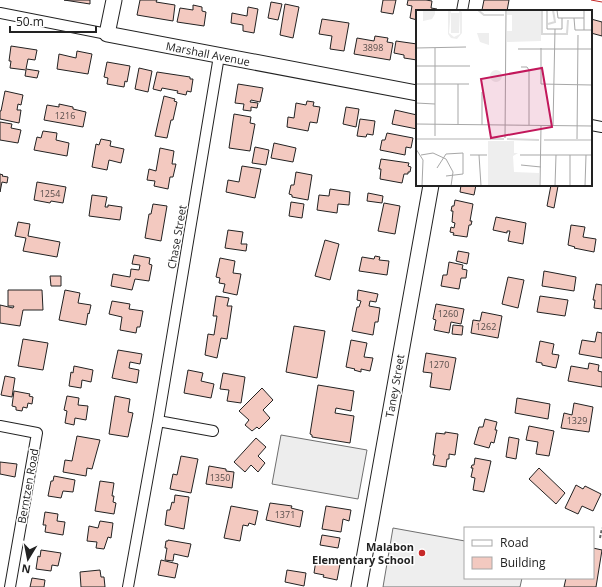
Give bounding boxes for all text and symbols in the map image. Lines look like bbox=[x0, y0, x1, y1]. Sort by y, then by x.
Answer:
scale bar bbox=[10, 8, 96, 34]
inset map bbox=[416, 10, 592, 186]
text: 50 m bbox=[16, 13, 44, 30]
street label: Marshall Avenue bbox=[165, 38, 251, 69]
house number: 3898 bbox=[363, 41, 383, 54]
house number: 1216 bbox=[55, 109, 75, 122]
house number: 1254 bbox=[40, 187, 60, 200]
street label: Chase Street bbox=[163, 204, 190, 270]
house number: 1260 bbox=[438, 307, 458, 320]
house number: 1262 bbox=[476, 320, 496, 333]
street label: Taney Street bbox=[382, 353, 407, 419]
house number: 1270 bbox=[429, 358, 449, 371]
house number: 1329 bbox=[567, 414, 587, 427]
street label: Berntzen Road bbox=[14, 447, 41, 524]
house number: 1350 bbox=[210, 471, 230, 484]
house number: 1371 bbox=[275, 508, 295, 521]
legend bbox=[464, 527, 594, 579]
text: Road bbox=[500, 534, 529, 551]
north arrow bbox=[8, 539, 48, 579]
place label: Malabon Elementary School bbox=[312, 539, 414, 567]
marker: Malabon Elementary School bbox=[417, 548, 427, 558]
text: Building bbox=[500, 554, 546, 571]
text: N bbox=[20, 561, 32, 578]

